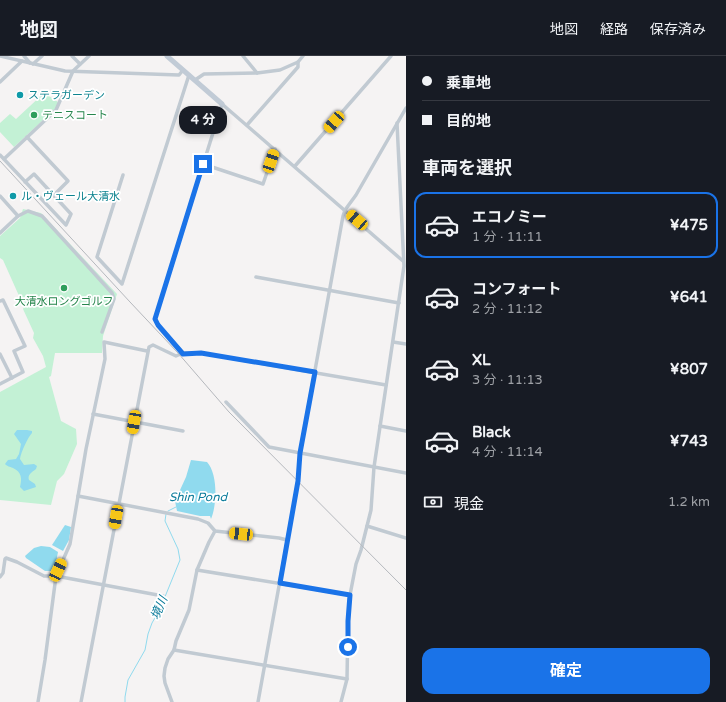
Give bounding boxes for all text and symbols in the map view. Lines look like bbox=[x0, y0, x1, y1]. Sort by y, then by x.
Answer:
text: 地図 bbox=[20, 19, 58, 41]
text: 地図 bbox=[550, 21, 578, 38]
text: 経路 bbox=[600, 21, 628, 38]
text: 保存済み bbox=[650, 21, 706, 38]
text: 乗車地 bbox=[446, 74, 491, 92]
place label: ステラガーデン bbox=[28, 89, 105, 102]
marker: ステラガーデン bbox=[15, 90, 25, 100]
callout: 4 分 bbox=[179, 106, 227, 134]
place label: テニスコート bbox=[42, 109, 108, 122]
car bbox=[322, 109, 346, 135]
marker: テニスコート bbox=[29, 110, 39, 120]
text: 4 分 bbox=[191, 112, 215, 128]
text: 目的地 bbox=[446, 112, 491, 130]
car bbox=[261, 148, 281, 174]
route end bbox=[194, 155, 212, 173]
text: 車両を選択 bbox=[422, 157, 512, 179]
place label: ル・ヴェール大清水 bbox=[21, 190, 120, 203]
marker: ル・ヴェール大清水 bbox=[8, 191, 18, 201]
icon: car bbox=[424, 207, 460, 243]
car bbox=[344, 208, 370, 232]
text: エコノミー bbox=[472, 208, 547, 226]
text: ¥475 bbox=[670, 216, 708, 234]
text: 1 分 · 11:11 bbox=[472, 229, 543, 245]
icon: car bbox=[424, 279, 460, 315]
text: コンフォート bbox=[472, 280, 562, 298]
marker: 大清水ロングゴルフ bbox=[59, 283, 69, 293]
text: ¥641 bbox=[670, 288, 708, 306]
place label: 大清水ロングゴルフ bbox=[15, 295, 114, 308]
text: 2 分 · 11:12 bbox=[472, 301, 543, 317]
icon: car bbox=[424, 351, 460, 387]
text: XL bbox=[472, 351, 491, 369]
text: ¥807 bbox=[670, 360, 708, 378]
text: 3 分 · 11:13 bbox=[472, 372, 543, 388]
car bbox=[126, 409, 142, 435]
icon: car bbox=[424, 423, 460, 459]
text: Black bbox=[472, 423, 511, 441]
text: ¥743 bbox=[670, 432, 708, 450]
text: 4 分 · 11:14 bbox=[472, 444, 543, 460]
water label: Shin Pond bbox=[169, 490, 228, 504]
icon: cash bbox=[422, 491, 444, 513]
text: 1.2 km bbox=[668, 494, 710, 510]
text: 現金 bbox=[454, 495, 484, 513]
car bbox=[108, 504, 124, 530]
car bbox=[228, 527, 254, 541]
car bbox=[47, 557, 69, 583]
water label: 境川 bbox=[148, 592, 171, 622]
route start bbox=[339, 638, 357, 656]
button: 確定 bbox=[422, 648, 710, 694]

